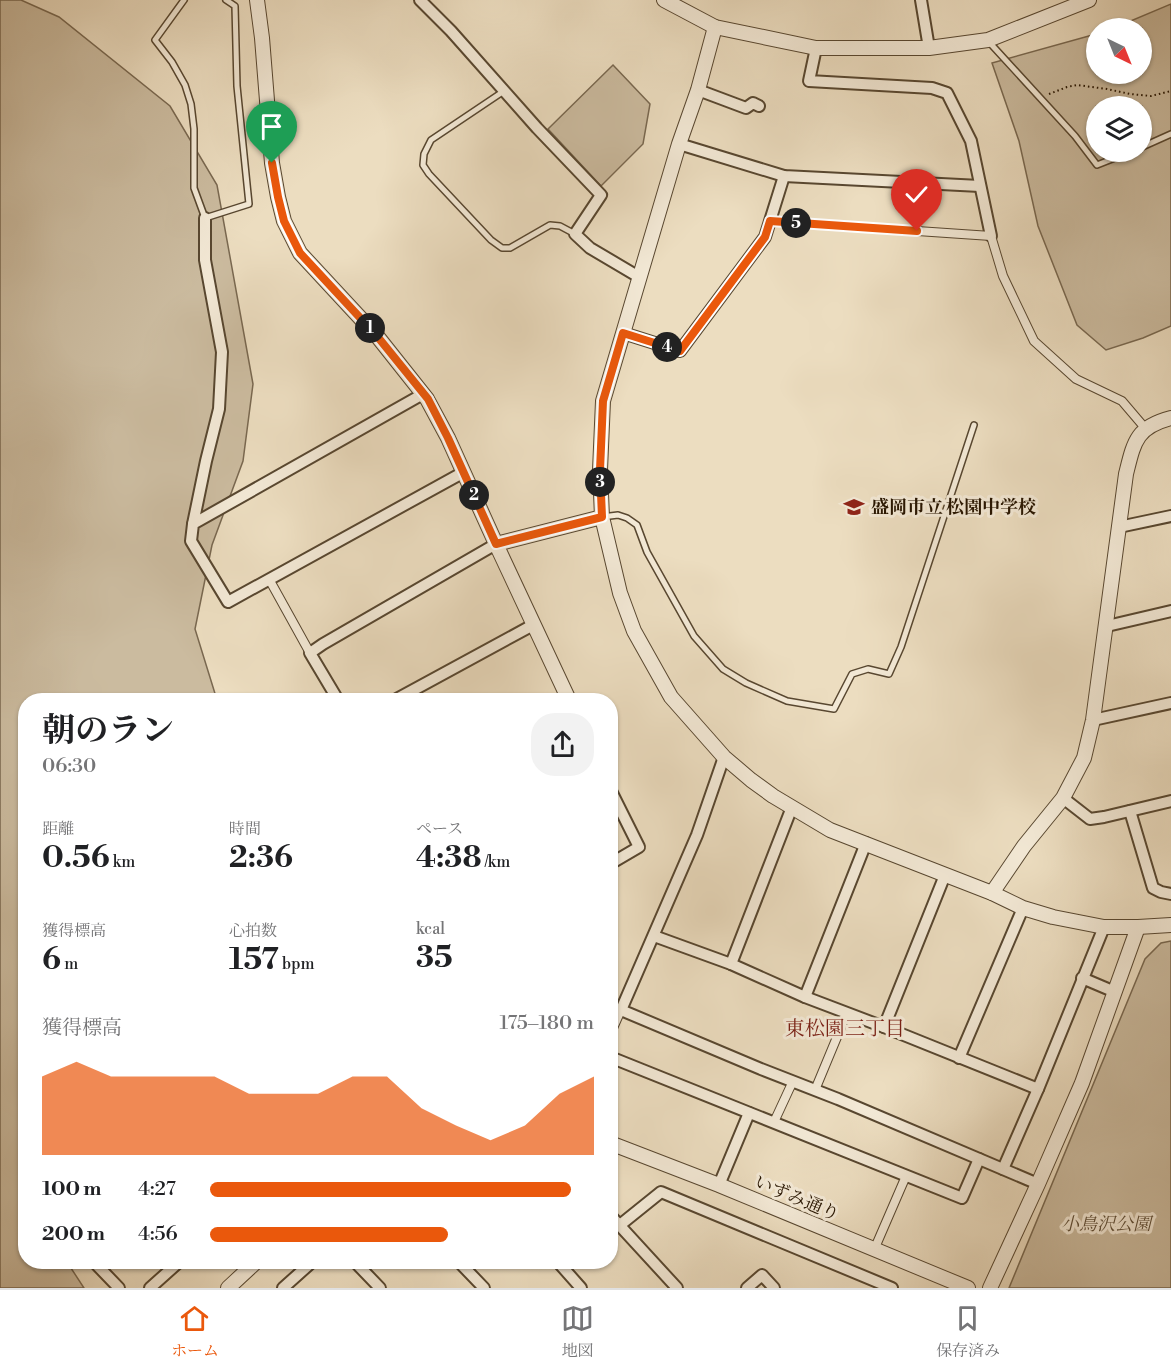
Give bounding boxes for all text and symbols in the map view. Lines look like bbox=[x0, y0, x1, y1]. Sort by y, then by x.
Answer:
north arrow bbox=[1086, 18, 1152, 84]
map controls bbox=[1086, 18, 1152, 162]
button: layers bbox=[1086, 96, 1152, 162]
pin bbox=[246, 101, 297, 163]
icon: arrive bbox=[255, 110, 288, 143]
pin bbox=[891, 169, 942, 231]
icon: check bbox=[900, 178, 933, 211]
pin: 5 bbox=[781, 208, 811, 238]
text: 5 bbox=[791, 213, 801, 233]
pin: 1 bbox=[355, 313, 385, 343]
text: 1 bbox=[366, 318, 374, 338]
pin: 4 bbox=[652, 332, 682, 362]
text: 4 bbox=[662, 337, 672, 357]
pin: 3 bbox=[585, 467, 615, 497]
text: 3 bbox=[595, 472, 605, 492]
pin: 2 bbox=[459, 480, 489, 510]
text: 2 bbox=[469, 485, 479, 505]
school or university icon: 盛岡市立 松園中学校 bbox=[842, 495, 866, 519]
place label: 盛岡市立 松園中学校 bbox=[871, 496, 1036, 519]
text: 朝のラン bbox=[42, 711, 174, 752]
button: share bbox=[531, 713, 594, 776]
text: 06:30 bbox=[42, 754, 96, 779]
text: 距離 bbox=[42, 819, 74, 839]
text: 時間 bbox=[229, 819, 261, 839]
text: ペース bbox=[416, 819, 463, 839]
text: 0.56 bbox=[42, 839, 110, 877]
text: 2:36 bbox=[229, 839, 293, 877]
text: 4:38 bbox=[416, 839, 482, 877]
text: km bbox=[110, 852, 135, 872]
text: /km bbox=[482, 852, 510, 872]
text: kcal bbox=[416, 919, 445, 939]
text: 獲得標高 bbox=[42, 921, 106, 941]
text: 心拍数 bbox=[229, 921, 277, 941]
text: 35 bbox=[416, 939, 453, 977]
text: 6 bbox=[42, 941, 61, 979]
text: 157 bbox=[229, 941, 279, 979]
text: m bbox=[61, 954, 78, 974]
text: bpm bbox=[279, 954, 314, 974]
text: 175–180 m bbox=[500, 1011, 594, 1036]
text: 獲得標高 bbox=[42, 1016, 122, 1041]
district label: 東松園三丁目 bbox=[785, 1017, 905, 1042]
street label: いずみ通り bbox=[751, 1170, 843, 1227]
text: 100 m bbox=[42, 1177, 101, 1202]
text: 4:27 bbox=[138, 1177, 176, 1202]
park label: 小鳥沢公園 bbox=[1061, 1213, 1154, 1236]
text: 200 m bbox=[42, 1222, 105, 1247]
text: 4:56 bbox=[138, 1222, 178, 1247]
tab: ホーム bbox=[171, 1302, 219, 1361]
tab: 地図 bbox=[561, 1302, 594, 1361]
tab: 保存済み bbox=[936, 1302, 1000, 1361]

